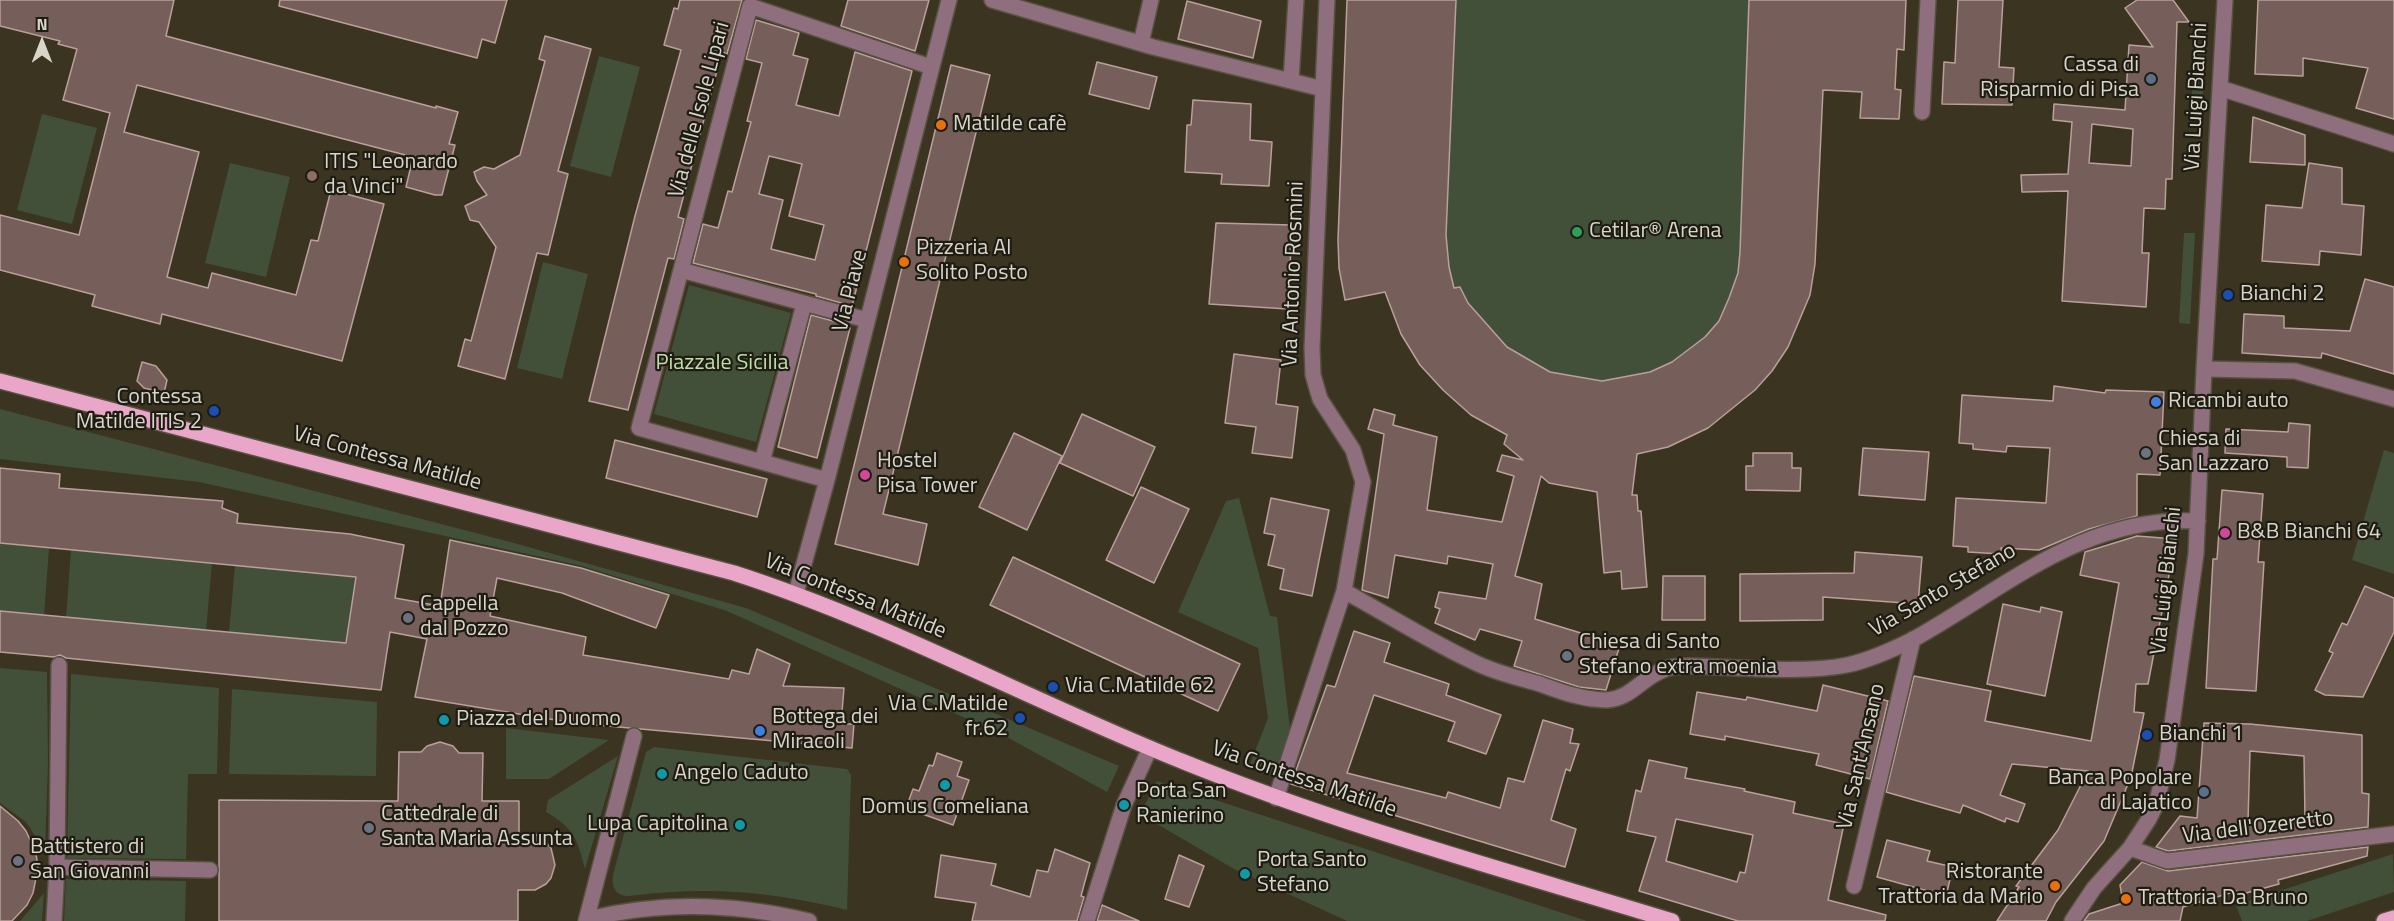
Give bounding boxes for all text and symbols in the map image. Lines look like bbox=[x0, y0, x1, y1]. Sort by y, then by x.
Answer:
north arrow bbox=[12, 12, 72, 72]
text: N bbox=[36, 12, 48, 36]
street label: Via delle Isole Lipari bbox=[664, 19, 736, 201]
street label: Via Luigi Bianchi bbox=[2180, 22, 2214, 172]
place label: Cassa di Risparmio di Pisa bbox=[1980, 53, 2139, 104]
marker: Cassa di Risparmio di Pisa bbox=[2144, 72, 2158, 86]
place label: Matilde cafè bbox=[953, 112, 1067, 138]
marker: Matilde cafè bbox=[934, 118, 948, 132]
place label: ITIS "Leonardo da Vinci" bbox=[324, 150, 458, 202]
marker: ITIS "Leonardo da Vinci" bbox=[305, 169, 319, 183]
street label: Via Antonio Rosmini bbox=[1278, 181, 1310, 367]
place label: Cetilar® Arena bbox=[1589, 219, 1722, 245]
marker: Cetilar® Arena bbox=[1570, 225, 1584, 239]
place label: Pizzeria Al Solito Posto bbox=[916, 236, 1028, 288]
street label: Via Piave bbox=[828, 247, 874, 335]
marker: Pizzeria Al Solito Posto bbox=[897, 255, 911, 269]
place label: Bianchi 2 bbox=[2240, 282, 2325, 308]
marker: Bianchi 2 bbox=[2221, 288, 2235, 302]
park label: Piazzale Sicilia bbox=[655, 351, 789, 377]
place label: Contessa Matilde ITIS 2 bbox=[76, 385, 202, 436]
place label: Ricambi auto bbox=[2168, 389, 2289, 415]
marker: Ricambi auto bbox=[2149, 395, 2163, 409]
marker: Contessa Matilde ITIS 2 bbox=[207, 404, 221, 418]
street label: Via Contessa Matilde bbox=[290, 421, 484, 497]
place label: Chiesa di San Lazzaro bbox=[2158, 427, 2269, 478]
marker: Chiesa di San Lazzaro bbox=[2139, 446, 2153, 460]
place label: Hostel Pisa Tower bbox=[877, 449, 977, 500]
marker: Hostel Pisa Tower bbox=[858, 468, 872, 482]
street label: Via Luigi Bianchi bbox=[2146, 506, 2188, 656]
place label: B&B Bianchi 64 bbox=[2237, 520, 2381, 546]
marker: B&B Bianchi 64 bbox=[2218, 526, 2232, 540]
street label: Via Santo Stefano bbox=[1865, 538, 2021, 644]
street label: Via Contessa Matilde bbox=[760, 548, 950, 646]
place label: Cappella dal Pozzo bbox=[420, 592, 509, 644]
marker: Cappella dal Pozzo bbox=[401, 611, 415, 625]
place label: Chiesa di Santo Stefano extra moenia bbox=[1579, 630, 1777, 682]
marker: Chiesa di Santo Stefano extra moenia bbox=[1560, 649, 1574, 663]
place label: Via C.Matilde 62 bbox=[1065, 674, 1215, 700]
marker: Via C.Matilde 62 bbox=[1046, 680, 1060, 694]
street label: Via Sant'Ansano bbox=[1832, 681, 1892, 833]
place label: Via C.Matilde fr.62 bbox=[888, 692, 1008, 744]
place label: Bottega dei Miracoli bbox=[772, 705, 878, 756]
place label: Piazza del Duomo bbox=[456, 707, 621, 733]
marker: Via C.Matilde fr.62 bbox=[1013, 711, 1027, 725]
marker: Piazza del Duomo bbox=[437, 713, 451, 727]
place label: Bianchi 1 bbox=[2159, 722, 2244, 748]
marker: Bottega dei Miracoli bbox=[753, 724, 767, 738]
marker: Bianchi 1 bbox=[2140, 728, 2154, 742]
street label: Via Contessa Matilde bbox=[1208, 736, 1400, 824]
place label: Angelo Caduto bbox=[674, 761, 809, 787]
place label: Banca Popolare di Lajatico bbox=[2048, 766, 2192, 818]
marker: Angelo Caduto bbox=[655, 767, 669, 781]
marker: Domus Comeliana bbox=[938, 778, 952, 792]
place label: Porta San Ranierino bbox=[1136, 779, 1227, 830]
marker: Banca Popolare di Lajatico bbox=[2197, 785, 2211, 799]
place label: Domus Comeliana bbox=[861, 795, 1029, 821]
marker: Porta San Ranierino bbox=[1117, 798, 1131, 812]
place label: Cattedrale di Santa Maria Assunta bbox=[381, 802, 573, 854]
street label: Via dell'Ozeretto bbox=[2181, 806, 2335, 850]
place label: Lupa Capitolina bbox=[587, 812, 728, 838]
marker: Lupa Capitolina bbox=[733, 818, 747, 832]
marker: Cattedrale di Santa Maria Assunta bbox=[362, 821, 376, 835]
place label: Battistero di San Giovanni bbox=[30, 835, 149, 886]
place label: Porta Santo Stefano bbox=[1257, 848, 1367, 900]
marker: Battistero di San Giovanni bbox=[11, 854, 25, 868]
place label: Ristorante Trattoria da Mario bbox=[1878, 860, 2043, 912]
marker: Porta Santo Stefano bbox=[1238, 867, 1252, 881]
marker: Ristorante Trattoria da Mario bbox=[2048, 879, 2062, 893]
place label: Trattoria Da Bruno bbox=[2138, 886, 2308, 912]
marker: Trattoria Da Bruno bbox=[2119, 892, 2133, 906]

